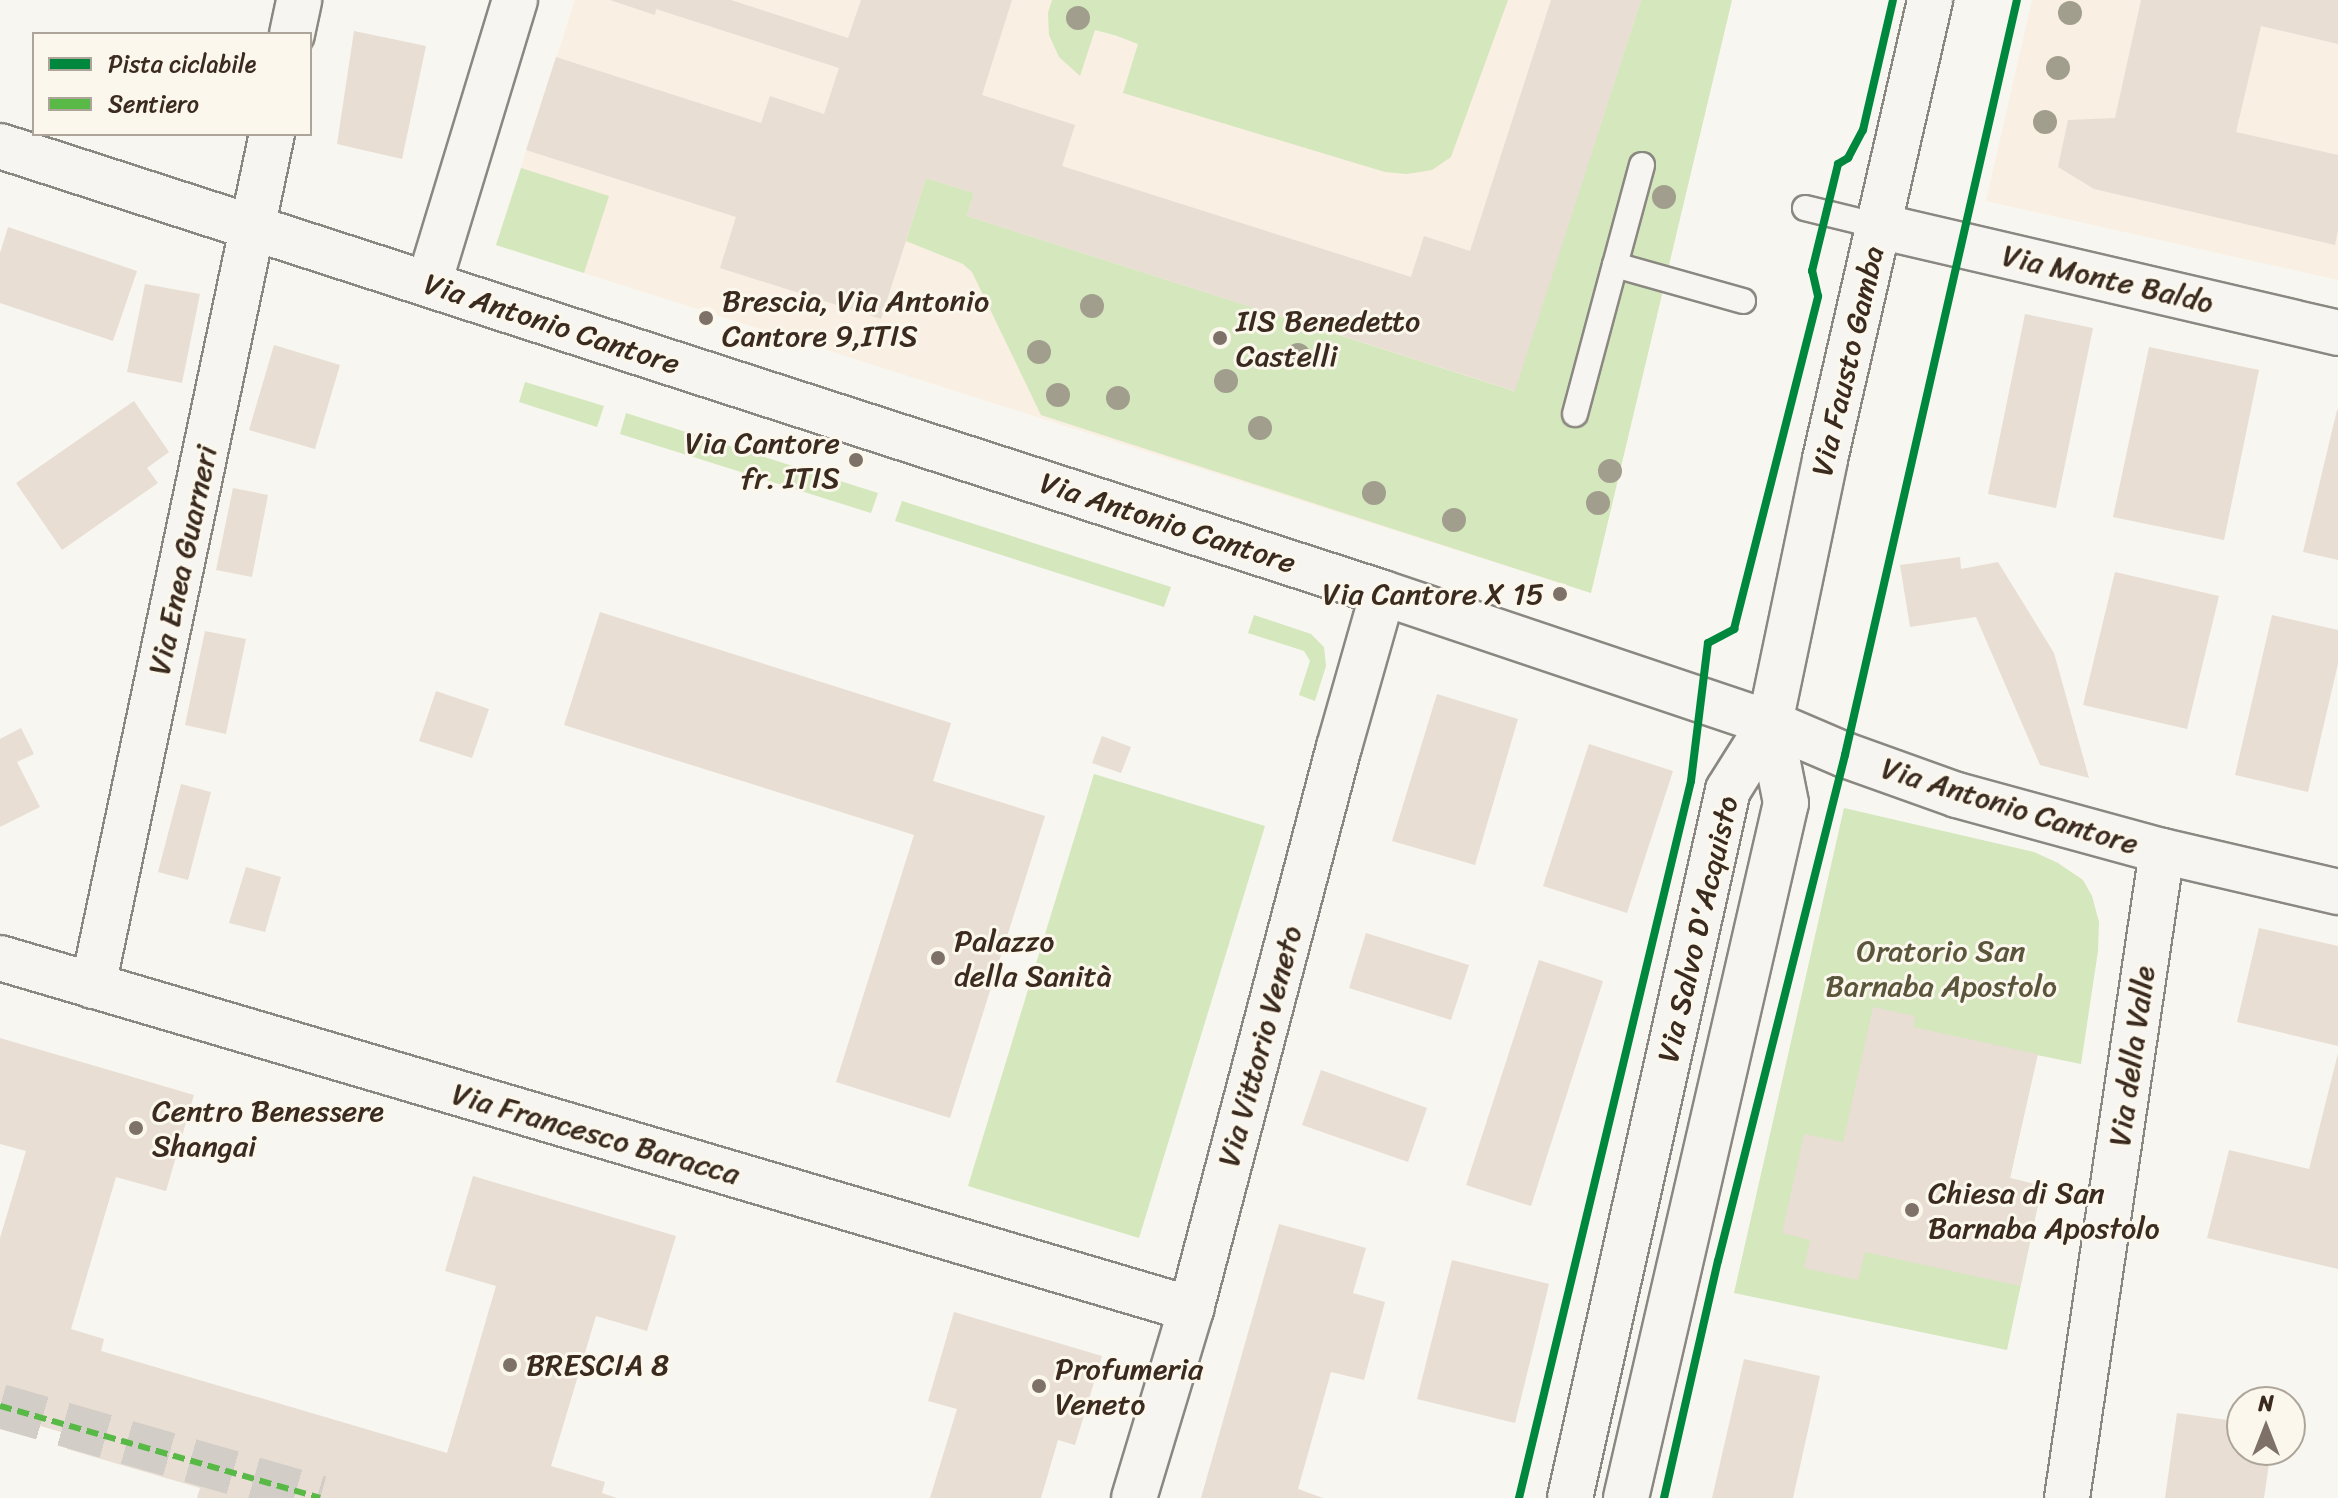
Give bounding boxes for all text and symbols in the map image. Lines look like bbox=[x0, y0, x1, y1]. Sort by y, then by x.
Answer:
legend bbox=[32, 32, 312, 136]
text: Pista ciclabile bbox=[108, 43, 256, 85]
text: Sentiero bbox=[108, 83, 199, 125]
street label: Via Monte Baldo bbox=[1999, 237, 2217, 321]
street label: Via Fausto Gamba bbox=[1804, 243, 1892, 479]
street label: Via Antonio Cantore bbox=[420, 266, 684, 382]
place label: Brescia, Via Antonio Cantore 9,ITIS bbox=[722, 283, 989, 354]
place label: IIS Benedetto Castelli bbox=[1236, 303, 1420, 374]
marker: Brescia, Via Antonio Cantore 9,ITIS bbox=[697, 309, 715, 327]
marker: IIS Benedetto Castelli bbox=[1211, 329, 1229, 347]
place label: Via Cantore fr. ITIS bbox=[686, 425, 840, 496]
street label: Via Enea Guarneri bbox=[141, 442, 225, 678]
marker: Via Cantore fr. ITIS bbox=[847, 451, 865, 469]
street label: Via Antonio Cantore bbox=[1036, 465, 1300, 581]
place label: Via Cantore X 15 bbox=[1323, 576, 1544, 612]
marker: Via Cantore X 15 bbox=[1551, 585, 1569, 603]
street label: Via Antonio Cantore bbox=[1878, 750, 2142, 862]
street label: Via Salvo D'Acquisto bbox=[1650, 793, 1746, 1065]
street label: Via Vittorio Veneto bbox=[1210, 921, 1310, 1171]
place label: Palazzo della Sanità bbox=[954, 923, 1112, 994]
park label: Oratorio San Barnaba Apostolo bbox=[1825, 933, 2057, 1004]
marker: Palazzo della Sanità bbox=[929, 949, 947, 967]
street label: Via della Valle bbox=[2101, 963, 2163, 1149]
street label: Via Francesco Baracca bbox=[448, 1076, 744, 1192]
place label: Centro Benessere Shangai bbox=[152, 1093, 385, 1164]
marker: Centro Benessere Shangai bbox=[127, 1119, 145, 1137]
place label: Chiesa di San Barnaba Apostolo bbox=[1928, 1175, 2160, 1246]
marker: Chiesa di San Barnaba Apostolo bbox=[1903, 1201, 1921, 1219]
place label: BRESCIA 8 bbox=[526, 1347, 669, 1383]
place label: Profumeria Veneto bbox=[1055, 1351, 1203, 1422]
marker: BRESCIA 8 bbox=[501, 1356, 519, 1374]
marker: Profumeria Veneto bbox=[1030, 1377, 1048, 1395]
text: N bbox=[2258, 1384, 2274, 1423]
north arrow bbox=[2226, 1386, 2306, 1466]

